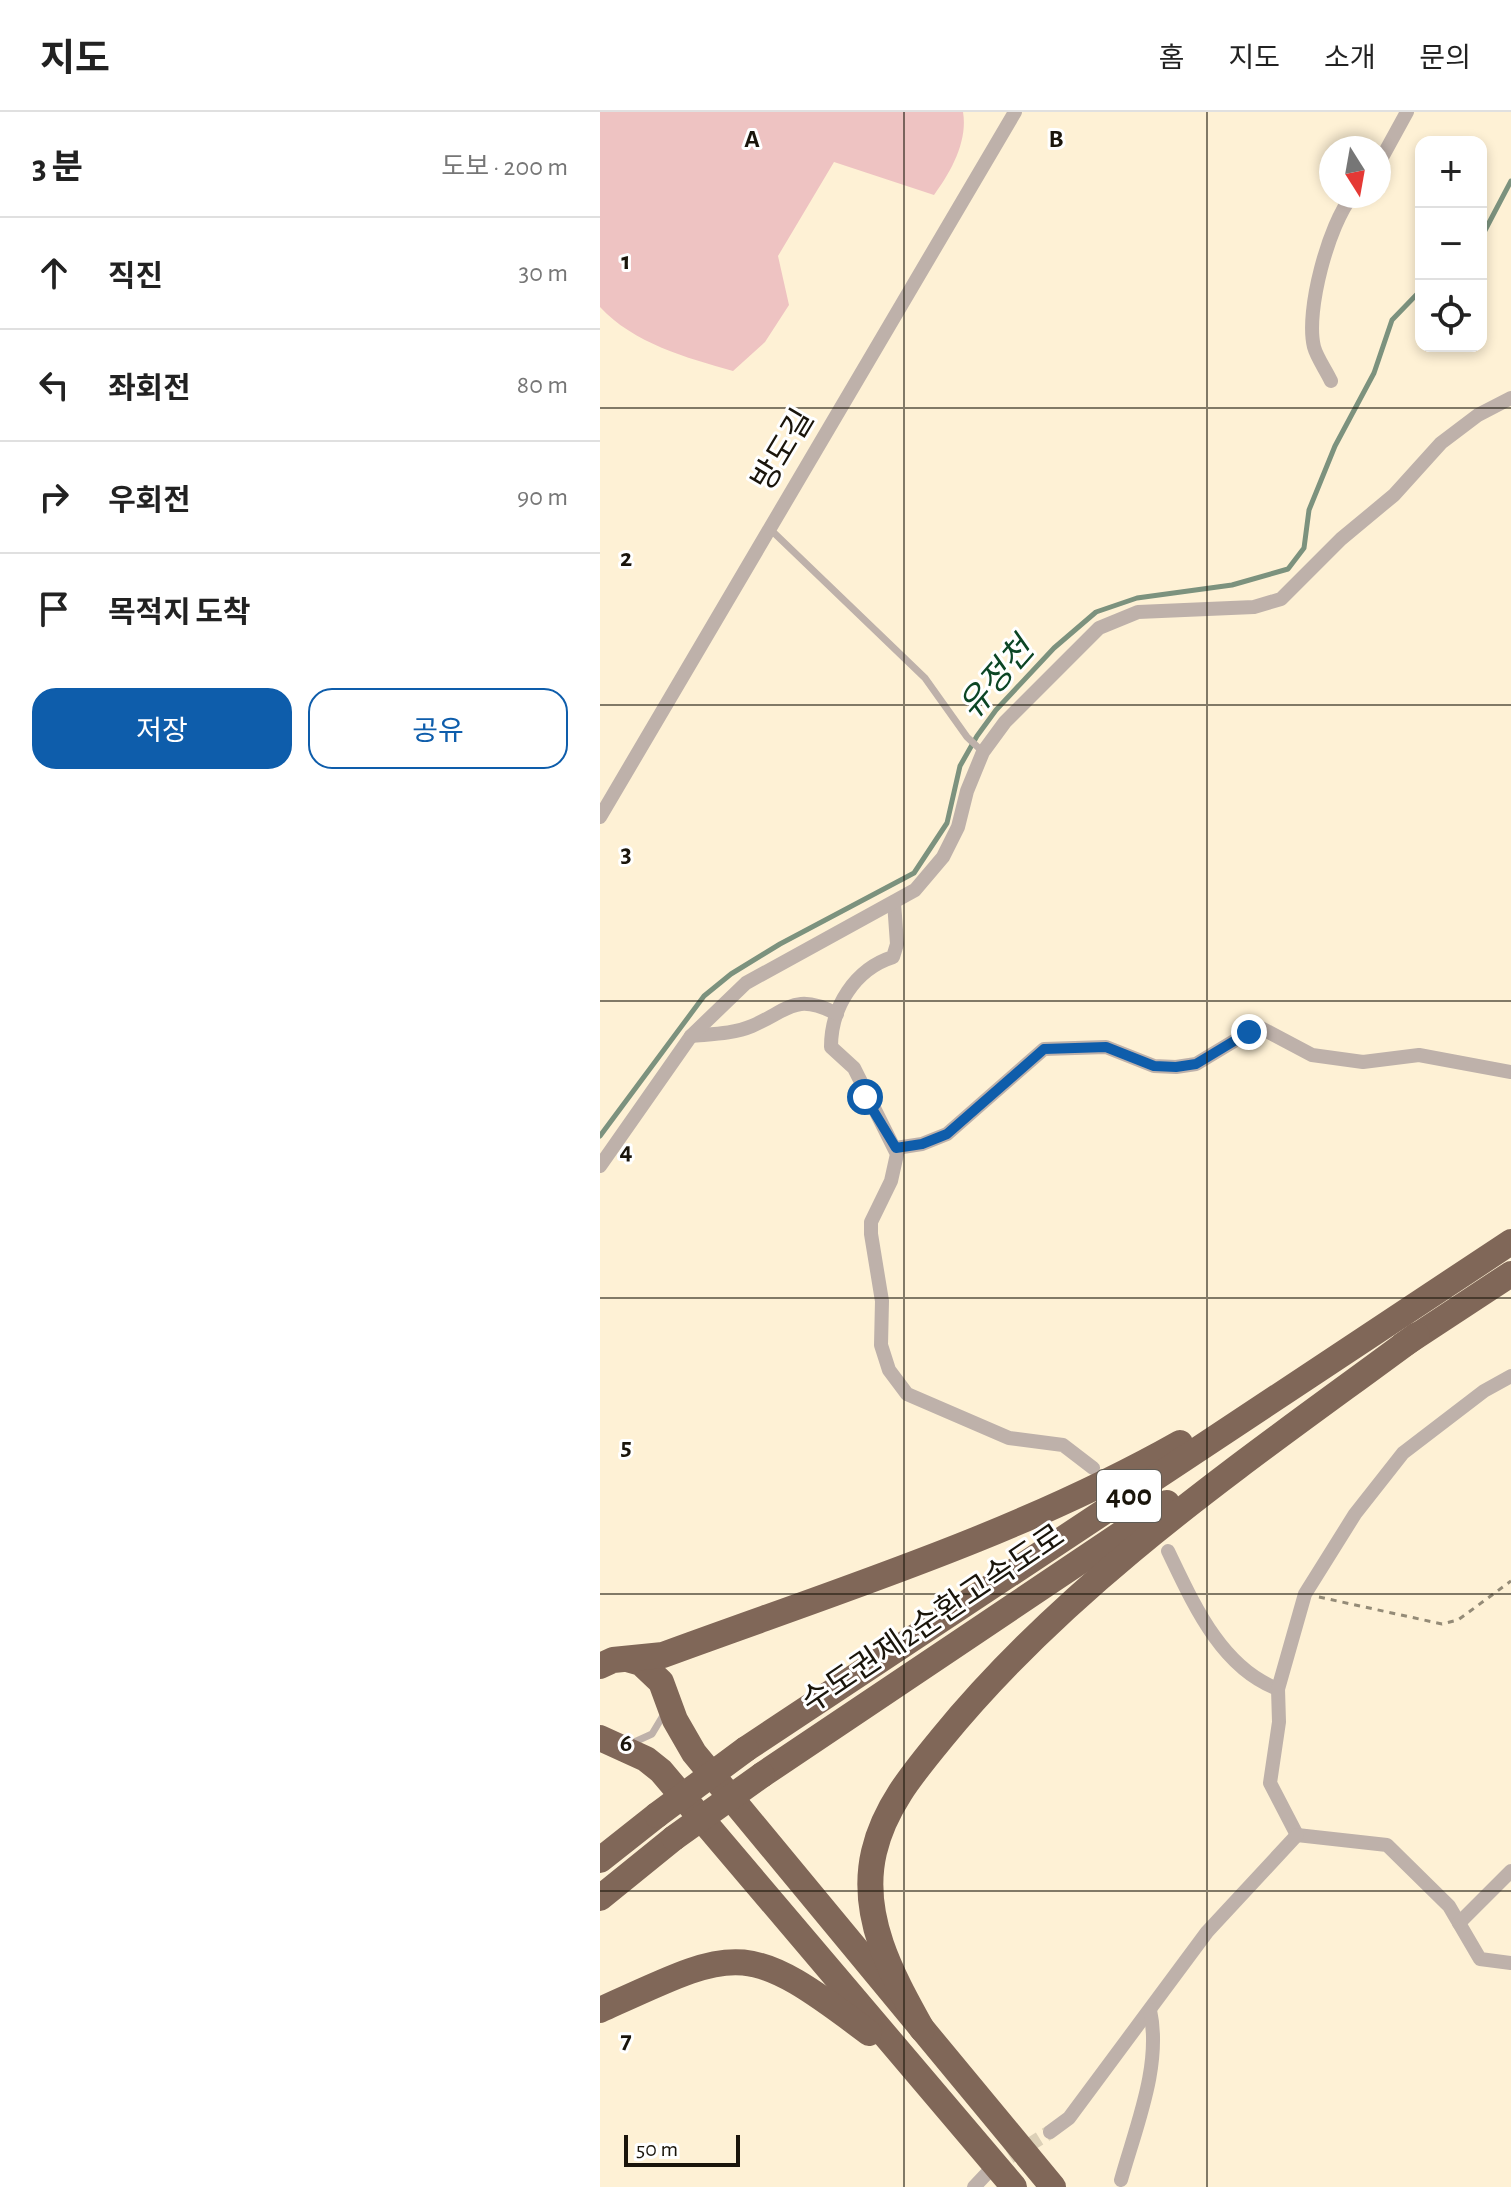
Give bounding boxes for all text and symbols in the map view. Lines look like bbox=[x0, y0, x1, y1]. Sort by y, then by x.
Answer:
text: 지도 bbox=[40, 41, 110, 79]
text: 홈 bbox=[1159, 45, 1184, 73]
text: 지도 bbox=[1228, 45, 1280, 73]
text: 소개 bbox=[1324, 45, 1375, 73]
text: 문의 bbox=[1419, 45, 1471, 73]
text: A bbox=[744, 126, 760, 152]
text: B bbox=[1048, 126, 1064, 152]
north arrow bbox=[1319, 136, 1391, 208]
map controls bbox=[1415, 136, 1487, 352]
button: + bbox=[1415, 136, 1487, 208]
text: 3 분 bbox=[32, 151, 83, 185]
text: 도보 · 200 m bbox=[441, 154, 568, 180]
button: − bbox=[1415, 208, 1487, 280]
text: 1 bbox=[621, 248, 631, 274]
icon: ahead bbox=[32, 251, 76, 295]
text: 30 m bbox=[518, 260, 568, 286]
text: 직진 bbox=[108, 262, 163, 292]
button: locate bbox=[1415, 280, 1487, 352]
icon: left bbox=[32, 363, 76, 407]
text: 80 m bbox=[517, 372, 568, 398]
text: 좌회전 bbox=[108, 374, 191, 404]
street label: 방도길 bbox=[746, 403, 819, 496]
icon: right bbox=[32, 475, 76, 519]
text: 90 m bbox=[517, 484, 568, 510]
text: 우회전 bbox=[108, 486, 191, 516]
text: 2 bbox=[620, 545, 632, 571]
icon: arrive bbox=[32, 587, 76, 631]
text: 목적지 도착 bbox=[108, 598, 251, 628]
water label: 유정천 bbox=[952, 628, 1043, 726]
button: 저장 bbox=[32, 688, 292, 769]
button: 공유 bbox=[308, 688, 568, 769]
text: 3 bbox=[620, 841, 632, 867]
route end bbox=[1231, 1014, 1267, 1050]
route start bbox=[847, 1079, 883, 1115]
text: 4 bbox=[619, 1138, 633, 1164]
text: 5 bbox=[620, 1434, 632, 1460]
road number: 400 bbox=[1097, 1470, 1161, 1522]
street label: 수도권제2순환고속도로 bbox=[795, 1519, 1070, 1719]
text: 6 bbox=[620, 1730, 632, 1756]
text: 7 bbox=[620, 2027, 632, 2053]
scale bar bbox=[624, 2131, 740, 2167]
text: 50 m bbox=[636, 2138, 678, 2160]

